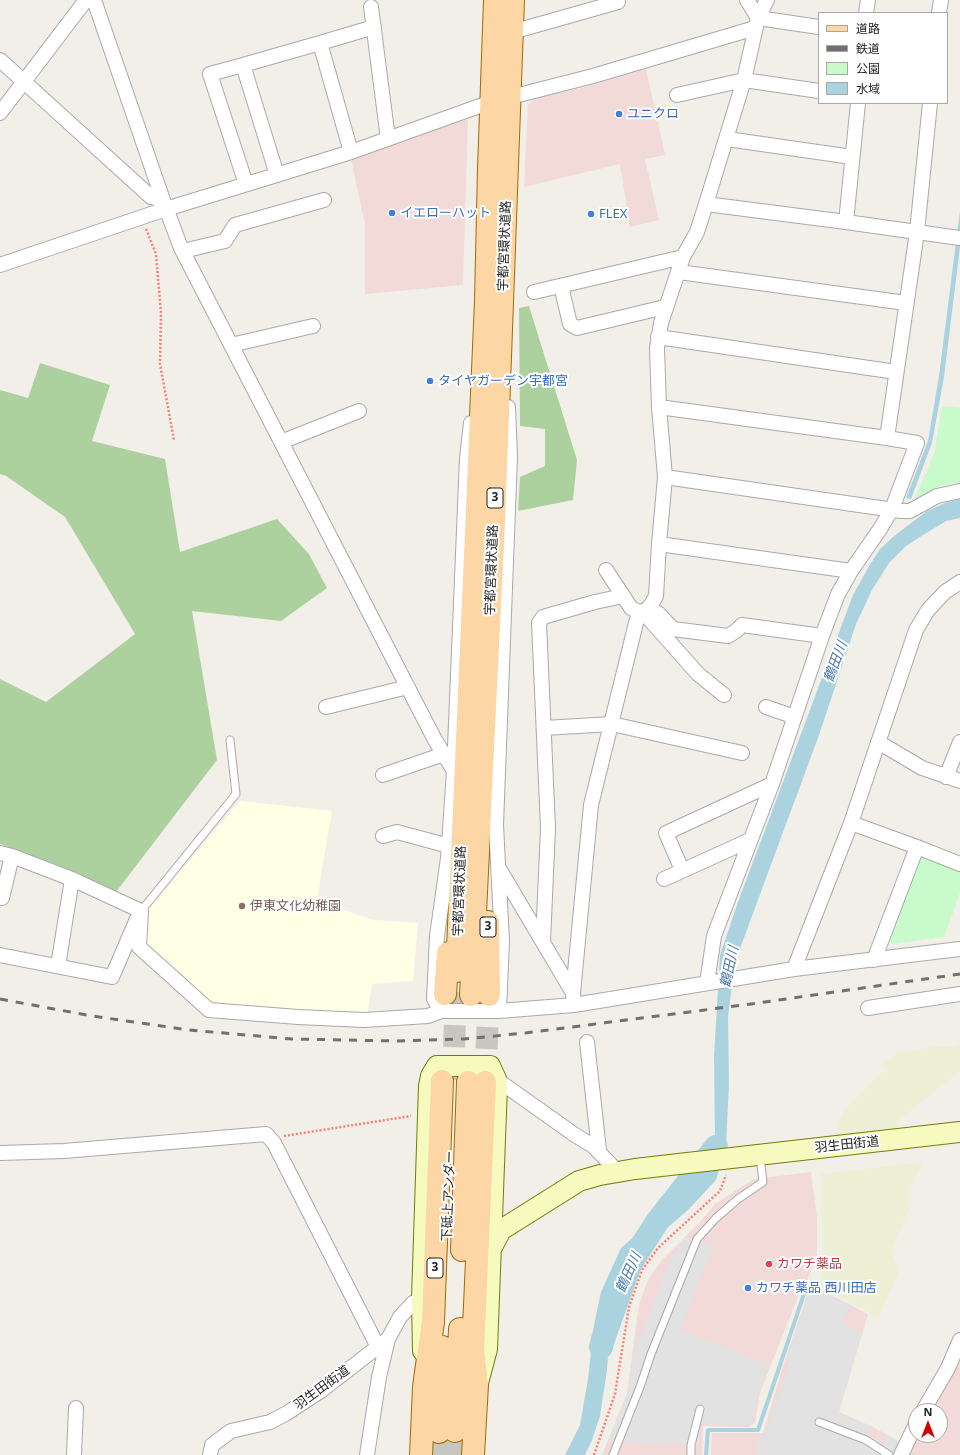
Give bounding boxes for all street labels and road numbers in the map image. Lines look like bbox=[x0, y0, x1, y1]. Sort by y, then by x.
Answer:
street label: 宇都宮環状道路 bbox=[496, 200, 514, 292]
road number: 3 bbox=[487, 488, 503, 508]
street label: 宇都宮環状道路 bbox=[483, 524, 501, 616]
street label: 宇都宮環状道路 bbox=[451, 845, 469, 937]
road number: 3 bbox=[480, 917, 496, 937]
street label: 羽生田街道 bbox=[814, 1134, 880, 1156]
street label: 下砥上アンダー bbox=[440, 1150, 458, 1242]
road number: 3 bbox=[427, 1258, 443, 1278]
street label: 羽生田街道 bbox=[291, 1363, 353, 1413]

